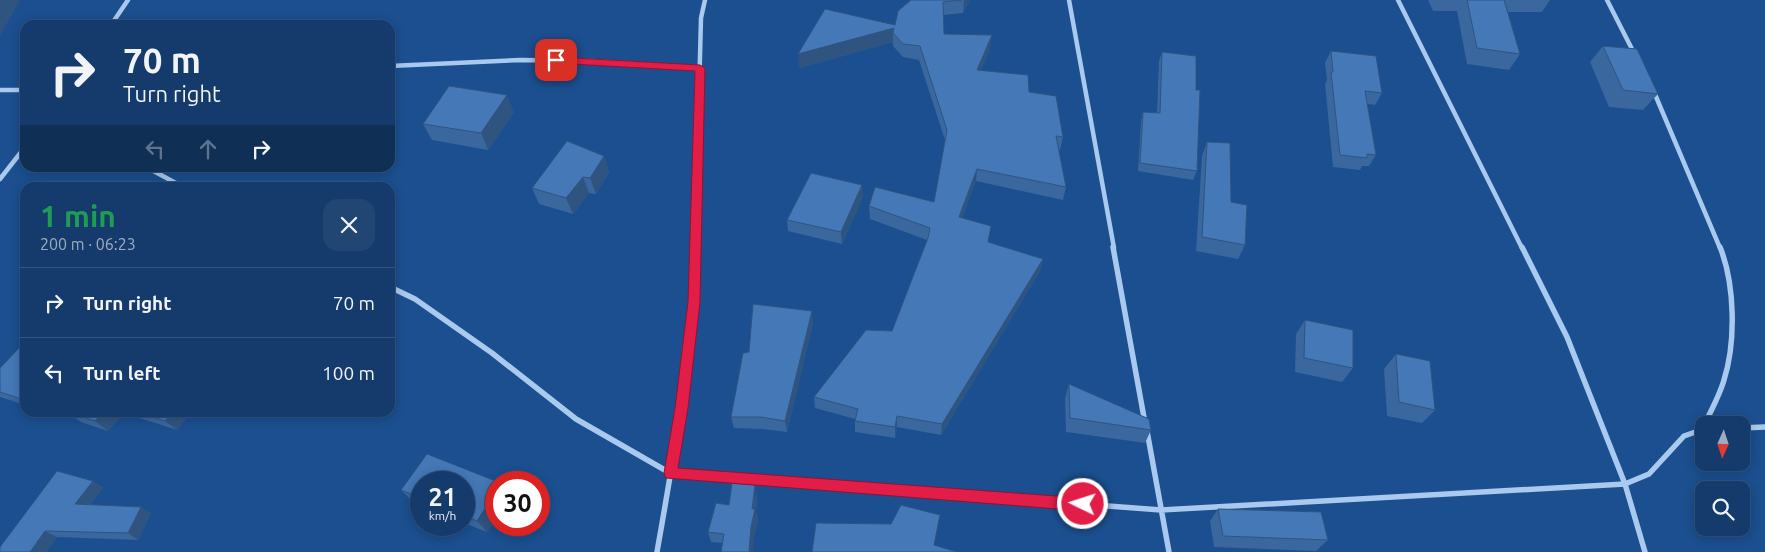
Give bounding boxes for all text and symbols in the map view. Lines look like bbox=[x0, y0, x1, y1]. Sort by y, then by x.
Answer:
pin bbox=[535, 39, 577, 81]
icon: right bbox=[40, 40, 105, 105]
text: 70 m bbox=[123, 40, 201, 80]
icon: arrive bbox=[542, 46, 570, 74]
text: Turn right bbox=[123, 81, 221, 106]
icon: left bbox=[141, 135, 169, 163]
icon: ahead bbox=[194, 135, 222, 163]
icon: right bbox=[247, 135, 275, 163]
text: 1 min bbox=[40, 199, 116, 233]
button: close bbox=[323, 199, 375, 251]
text: 200 m · 06:23 bbox=[40, 235, 136, 253]
icon: right bbox=[40, 289, 68, 317]
text: Turn right bbox=[83, 292, 171, 314]
text: 70 m bbox=[333, 292, 375, 314]
icon: left bbox=[40, 359, 68, 387]
text: Turn left bbox=[83, 362, 161, 384]
text: 100 m bbox=[322, 362, 375, 384]
north arrow bbox=[1695, 416, 1750, 471]
map controls bbox=[1695, 416, 1750, 536]
speed limit sign: 30 bbox=[485, 471, 550, 536]
position arrow bbox=[1056, 477, 1108, 529]
button: search bbox=[1695, 481, 1750, 536]
text: 21 bbox=[428, 483, 457, 511]
text: km/h bbox=[429, 509, 456, 522]

